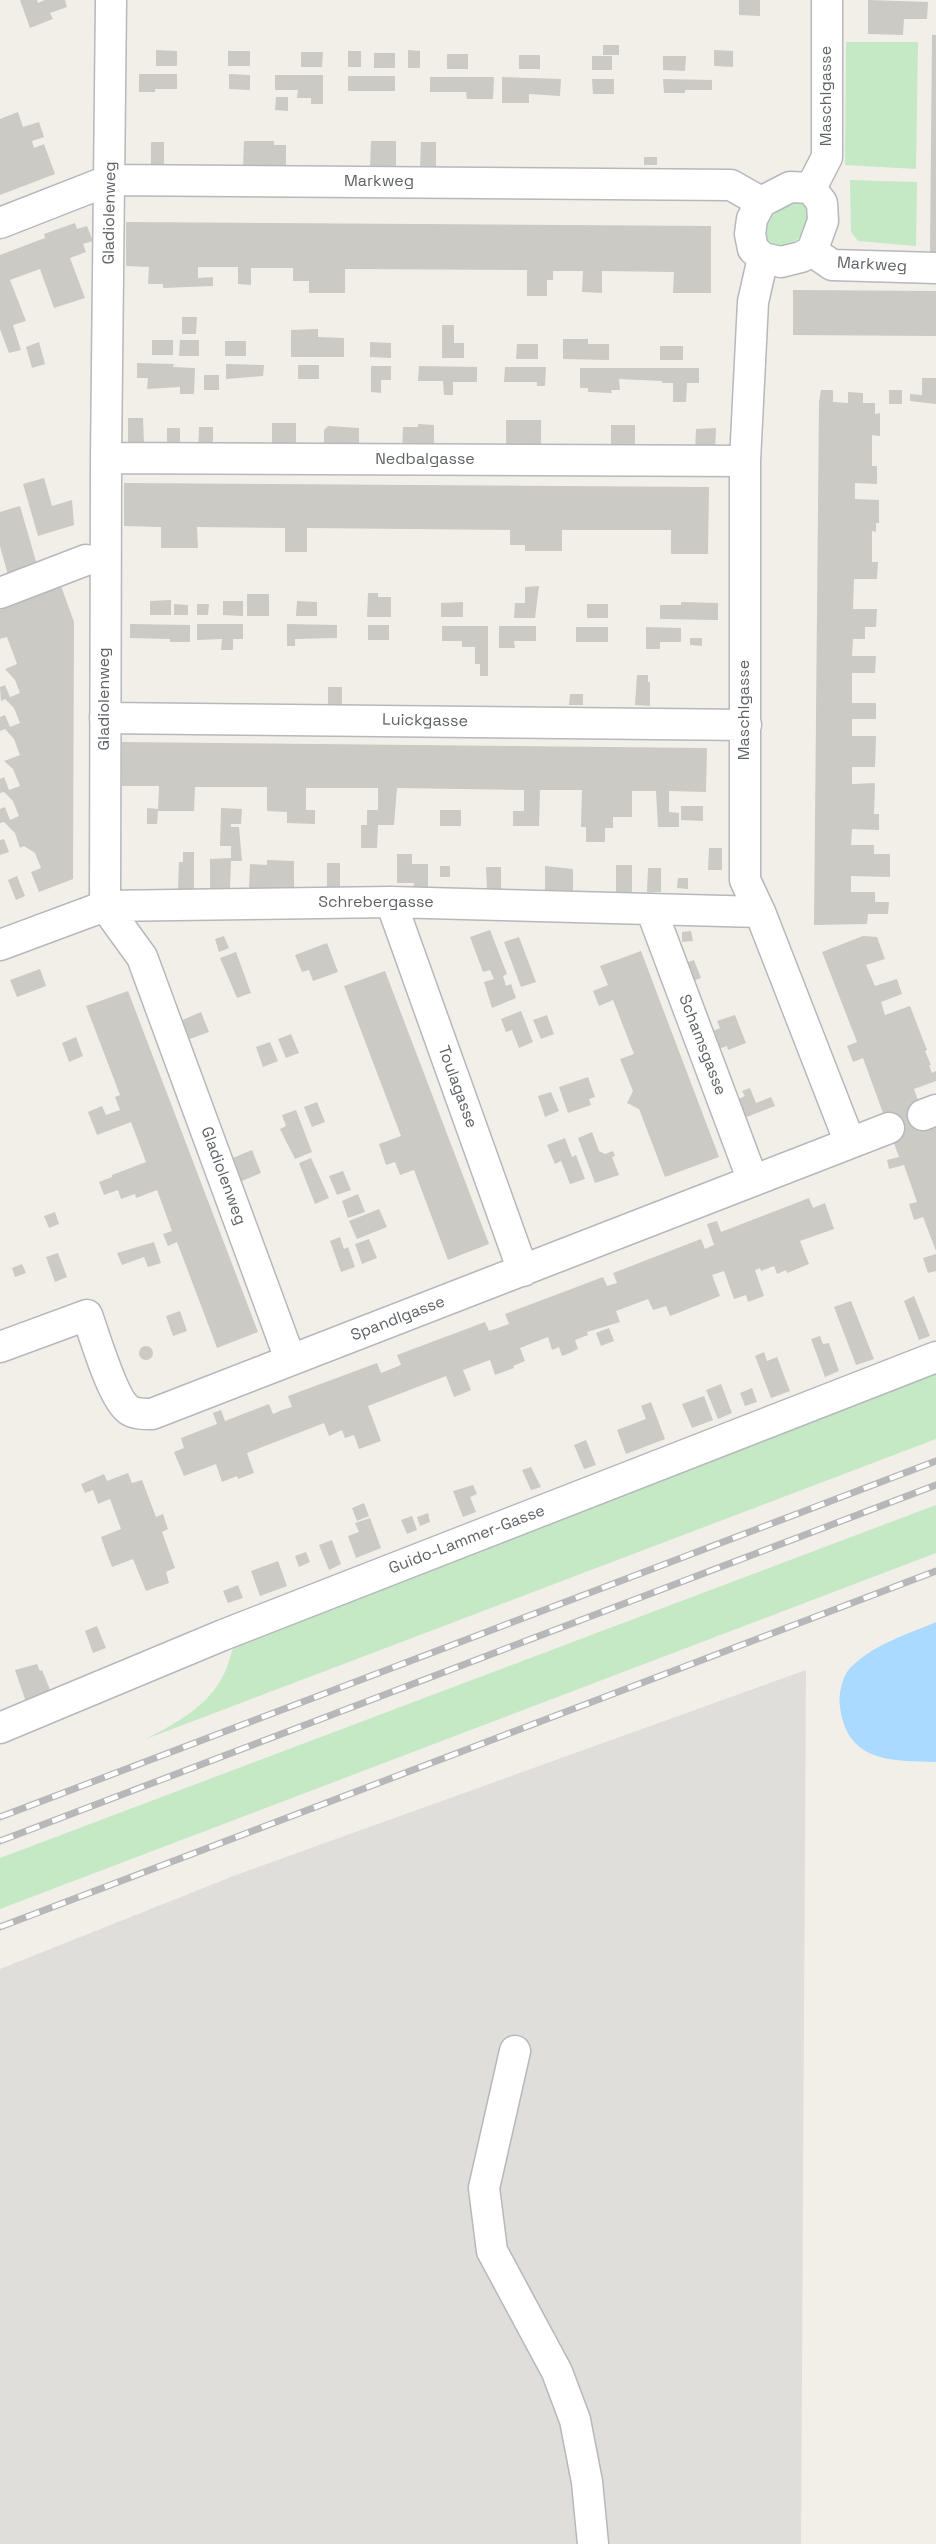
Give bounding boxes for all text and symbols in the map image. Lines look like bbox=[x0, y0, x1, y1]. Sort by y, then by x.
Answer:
street label: Maschlgasse bbox=[817, 46, 837, 146]
street label: Gladiolenweg bbox=[100, 161, 120, 265]
street label: Markweg bbox=[344, 172, 414, 192]
street label: Markweg bbox=[837, 254, 907, 276]
street label: Nedbalgasse bbox=[375, 450, 475, 470]
street label: Gladiolenweg bbox=[95, 647, 115, 751]
street label: Maschlgasse bbox=[735, 660, 755, 760]
street label: Luickgasse bbox=[382, 711, 468, 731]
street label: Schrebergasse bbox=[318, 893, 434, 913]
street label: Schamsgasse bbox=[674, 992, 730, 1098]
street label: Toulagasse bbox=[433, 1043, 481, 1131]
street label: Gladiolenweg bbox=[196, 1124, 250, 1228]
street label: Spandlgasse bbox=[348, 1292, 448, 1346]
street label: Guido-Lammer-Gasse bbox=[386, 1501, 548, 1579]

